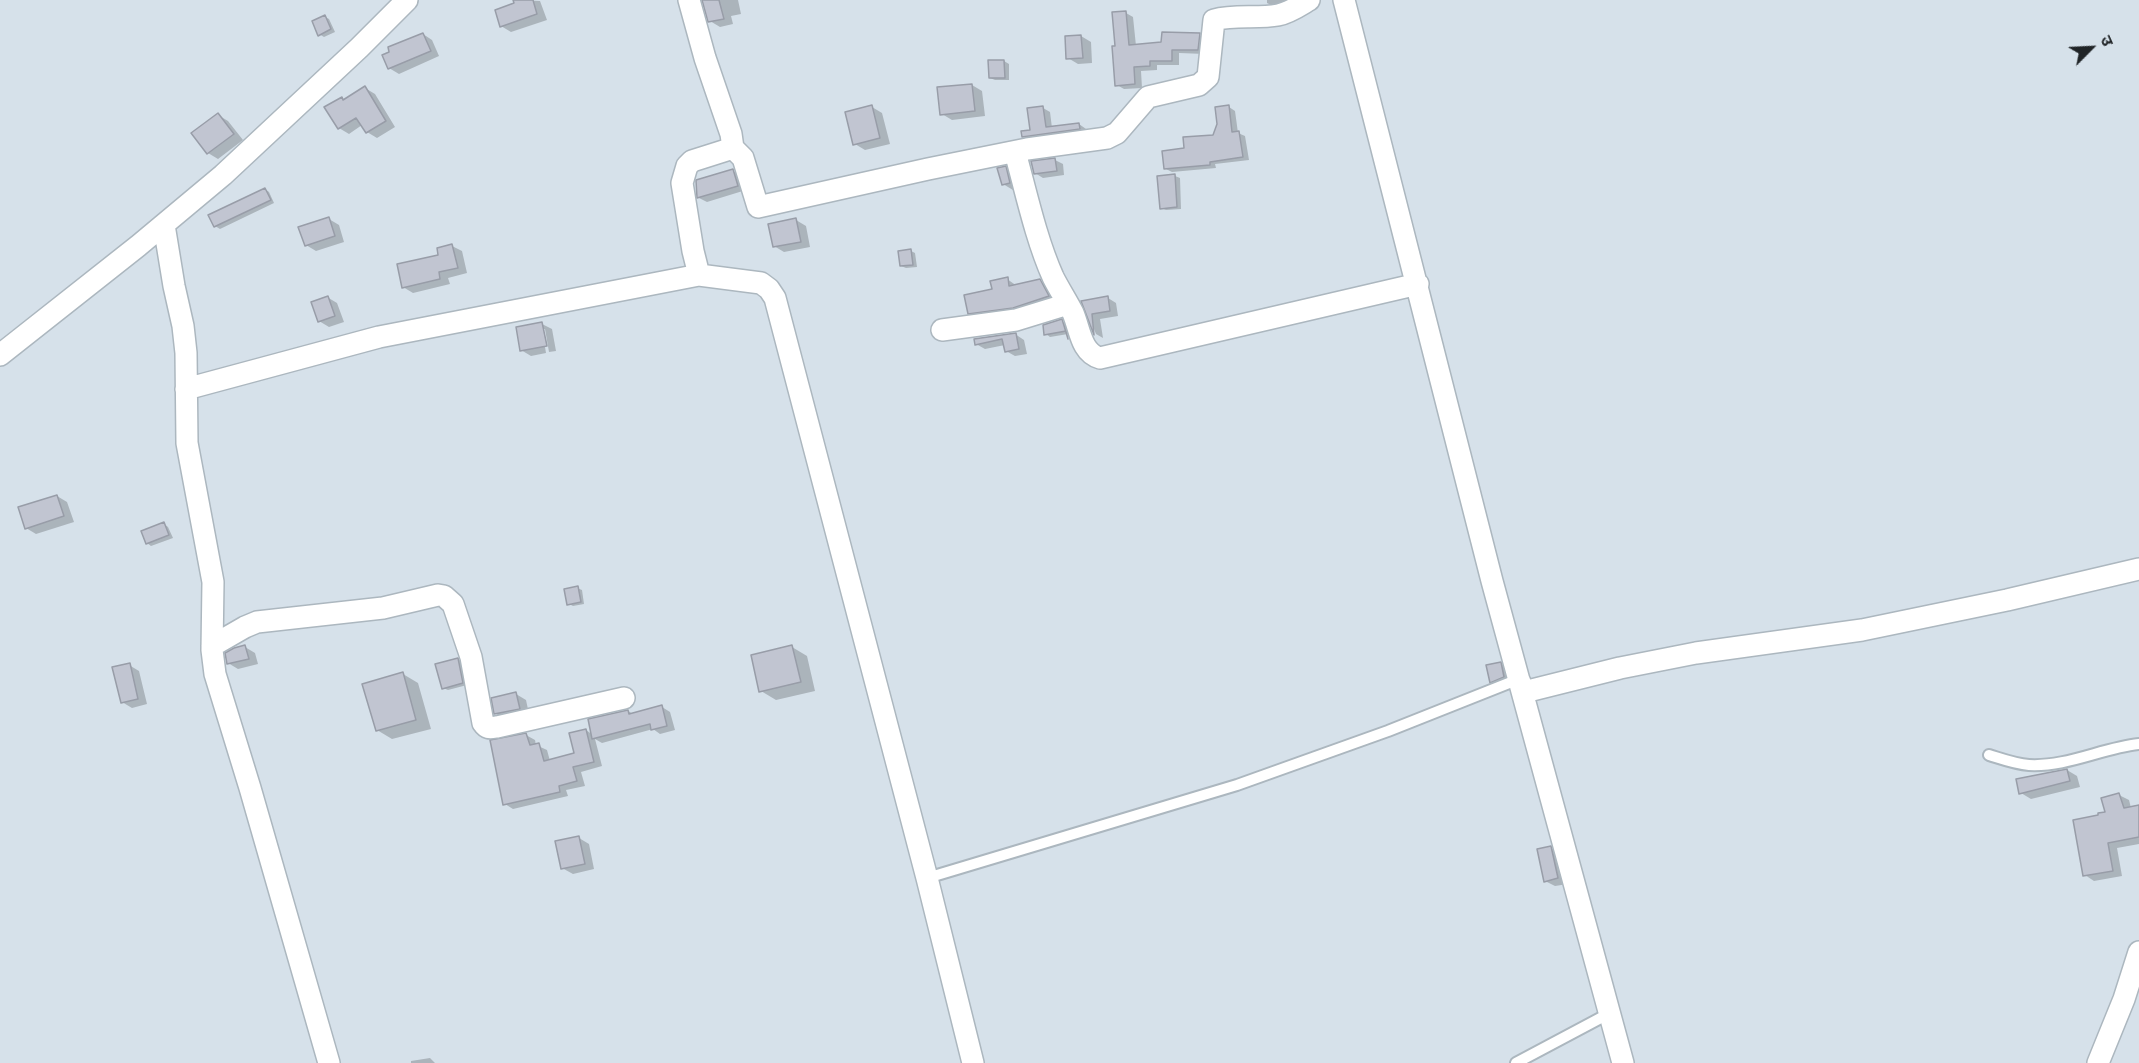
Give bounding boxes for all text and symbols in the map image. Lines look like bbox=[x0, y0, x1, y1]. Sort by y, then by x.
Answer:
north arrow bbox=[2061, 18, 2121, 78]
text: उ bbox=[2095, 32, 2119, 49]

